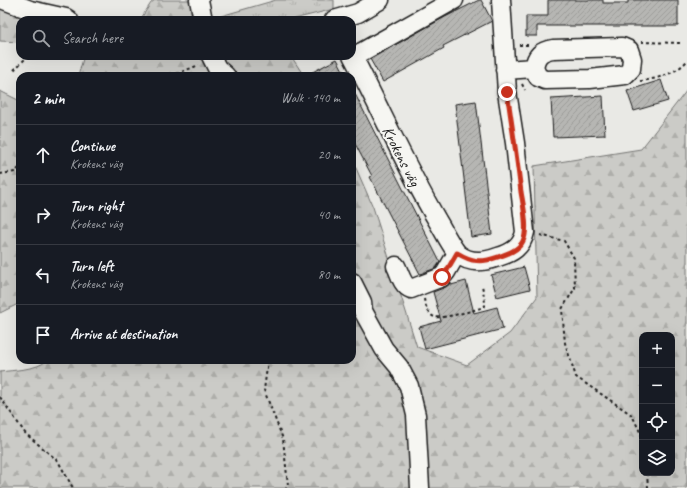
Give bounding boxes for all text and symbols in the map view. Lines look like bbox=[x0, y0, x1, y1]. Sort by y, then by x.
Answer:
search box bbox=[16, 16, 356, 60]
icon: search bbox=[30, 27, 52, 49]
text: Search here bbox=[62, 29, 123, 48]
route end bbox=[498, 83, 516, 101]
text: 2 min bbox=[32, 88, 65, 109]
text: Walk · 140 m bbox=[281, 90, 340, 106]
street label: Krokens väg bbox=[377, 123, 425, 191]
text: Continue bbox=[70, 137, 115, 156]
icon: ahead bbox=[32, 144, 54, 166]
text: 20 m bbox=[318, 147, 340, 163]
text: Krokens väg bbox=[70, 156, 123, 172]
text: Turn right bbox=[70, 197, 123, 216]
icon: right bbox=[32, 204, 54, 226]
text: 40 m bbox=[318, 207, 340, 223]
text: Krokens väg bbox=[70, 216, 123, 232]
text: Turn left bbox=[70, 257, 113, 276]
icon: left bbox=[32, 264, 54, 286]
text: 80 m bbox=[318, 267, 340, 283]
route start bbox=[433, 268, 451, 286]
text: Krokens väg bbox=[70, 276, 123, 292]
icon: arrive bbox=[32, 324, 54, 346]
text: Arrive at destination bbox=[70, 325, 177, 344]
map controls bbox=[639, 332, 675, 476]
button: + bbox=[639, 332, 675, 368]
button: − bbox=[639, 368, 675, 404]
button: locate bbox=[639, 404, 675, 440]
button: layers bbox=[639, 440, 675, 476]

